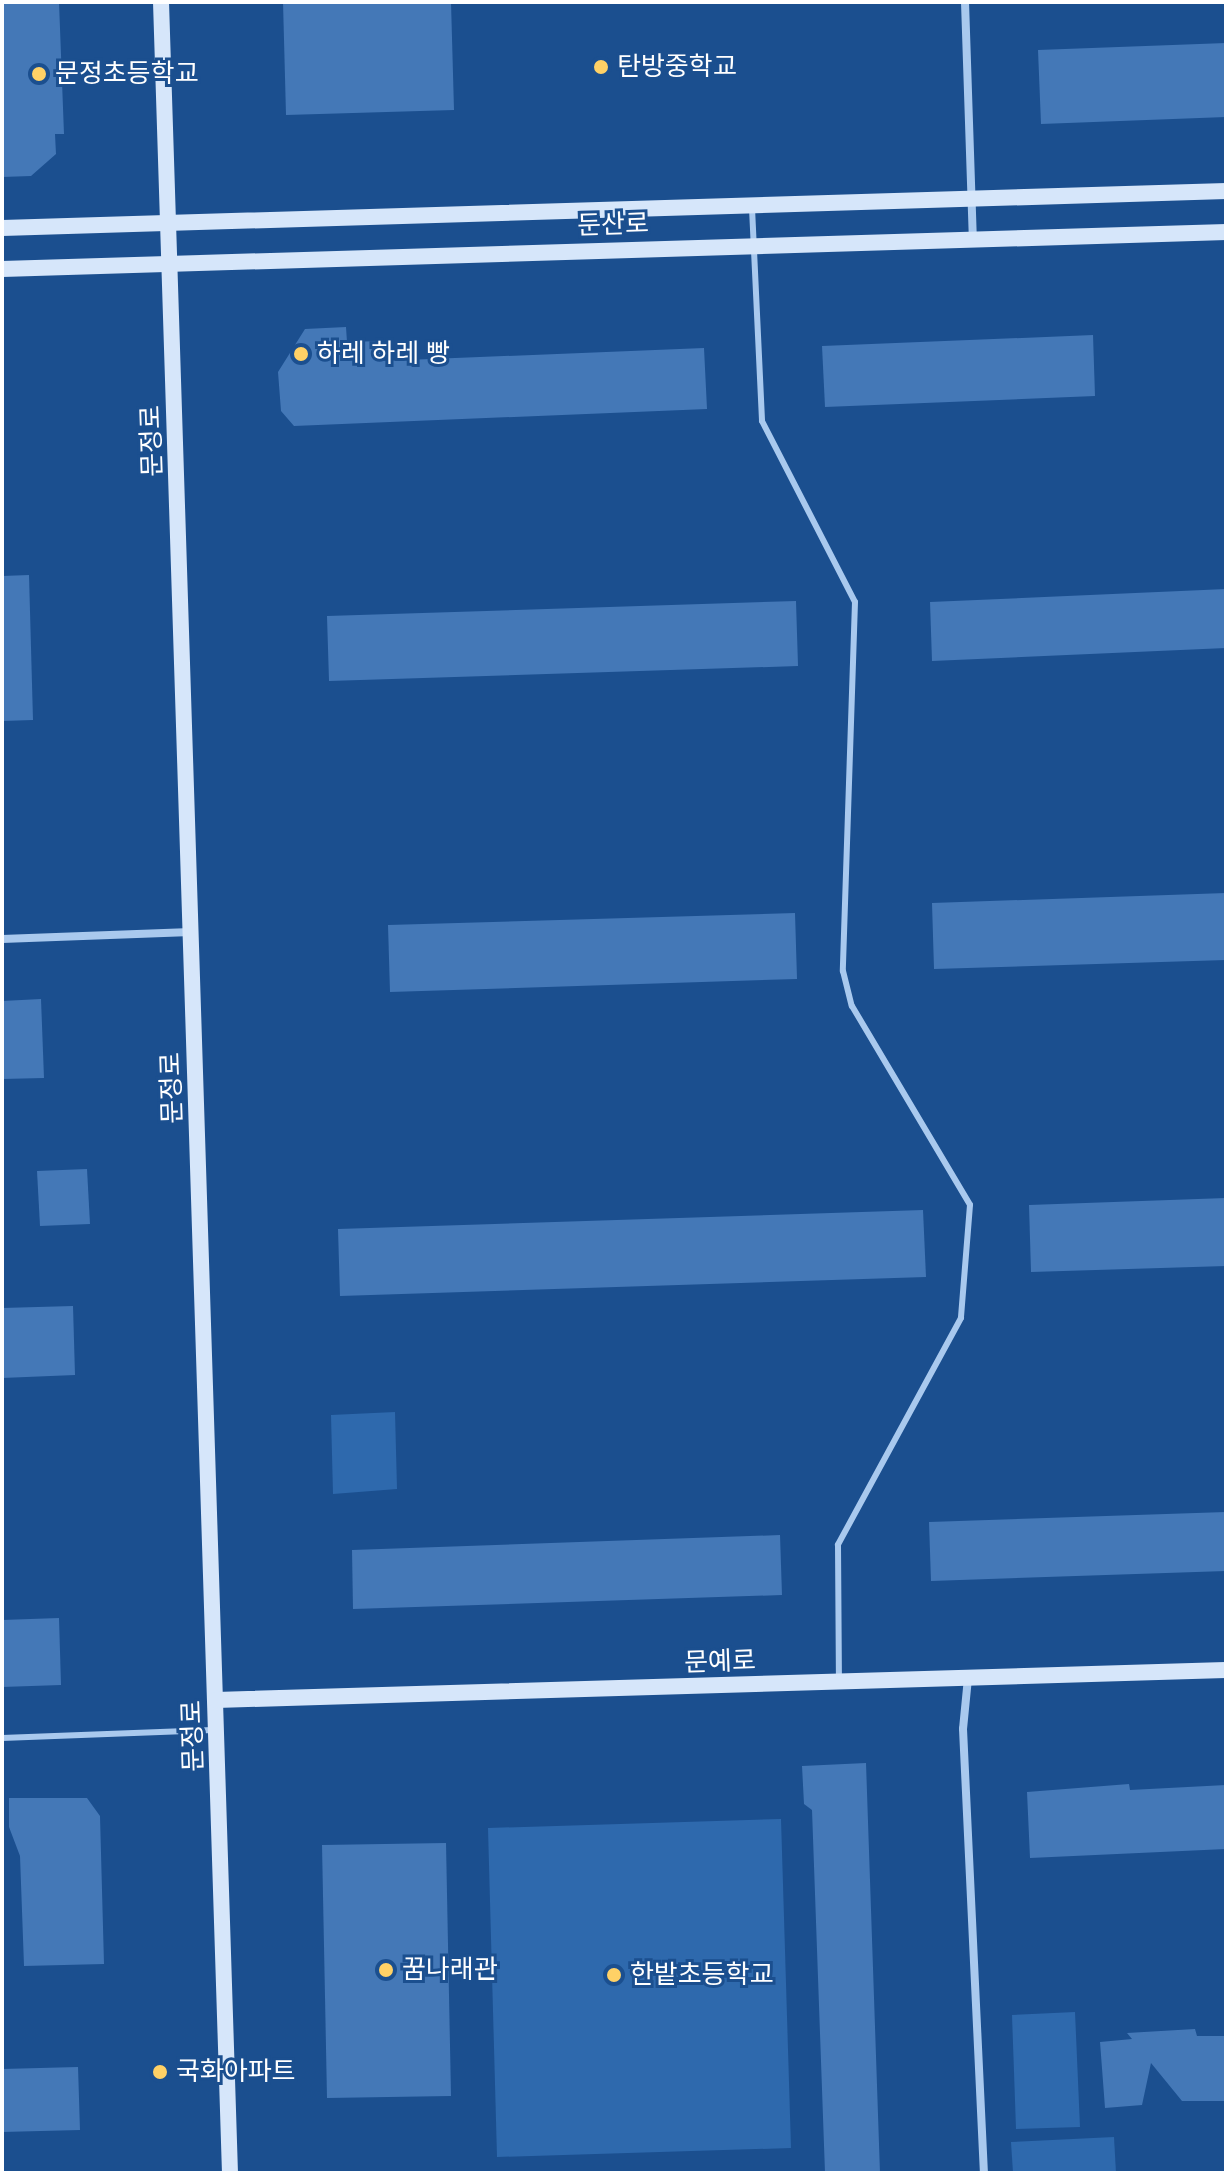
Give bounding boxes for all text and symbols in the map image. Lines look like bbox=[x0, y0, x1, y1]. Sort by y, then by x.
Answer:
place label: 탄방중학교 bbox=[617, 51, 737, 83]
place label: 문정초등학교 bbox=[55, 58, 199, 90]
marker: 탄방중학교 bbox=[592, 58, 610, 76]
marker: 문정초등학교 bbox=[30, 65, 48, 83]
street label: 둔산로 bbox=[577, 208, 649, 242]
place label: 하레 하레 빵 bbox=[317, 338, 450, 370]
marker: 하레 하레 빵 bbox=[292, 345, 310, 363]
street label: 문정로 bbox=[135, 405, 169, 477]
street label: 문정로 bbox=[155, 1052, 189, 1124]
street label: 문예로 bbox=[684, 1645, 756, 1679]
street label: 문정로 bbox=[176, 1700, 210, 1772]
place label: 꿈나래관 bbox=[402, 1954, 498, 1986]
place label: 한밭초등학교 bbox=[630, 1959, 774, 1991]
marker: 꿈나래관 bbox=[377, 1961, 395, 1979]
marker: 한밭초등학교 bbox=[605, 1966, 623, 1984]
place label: 국화아파트 bbox=[176, 2056, 296, 2088]
marker: 국화아파트 bbox=[151, 2063, 169, 2081]

